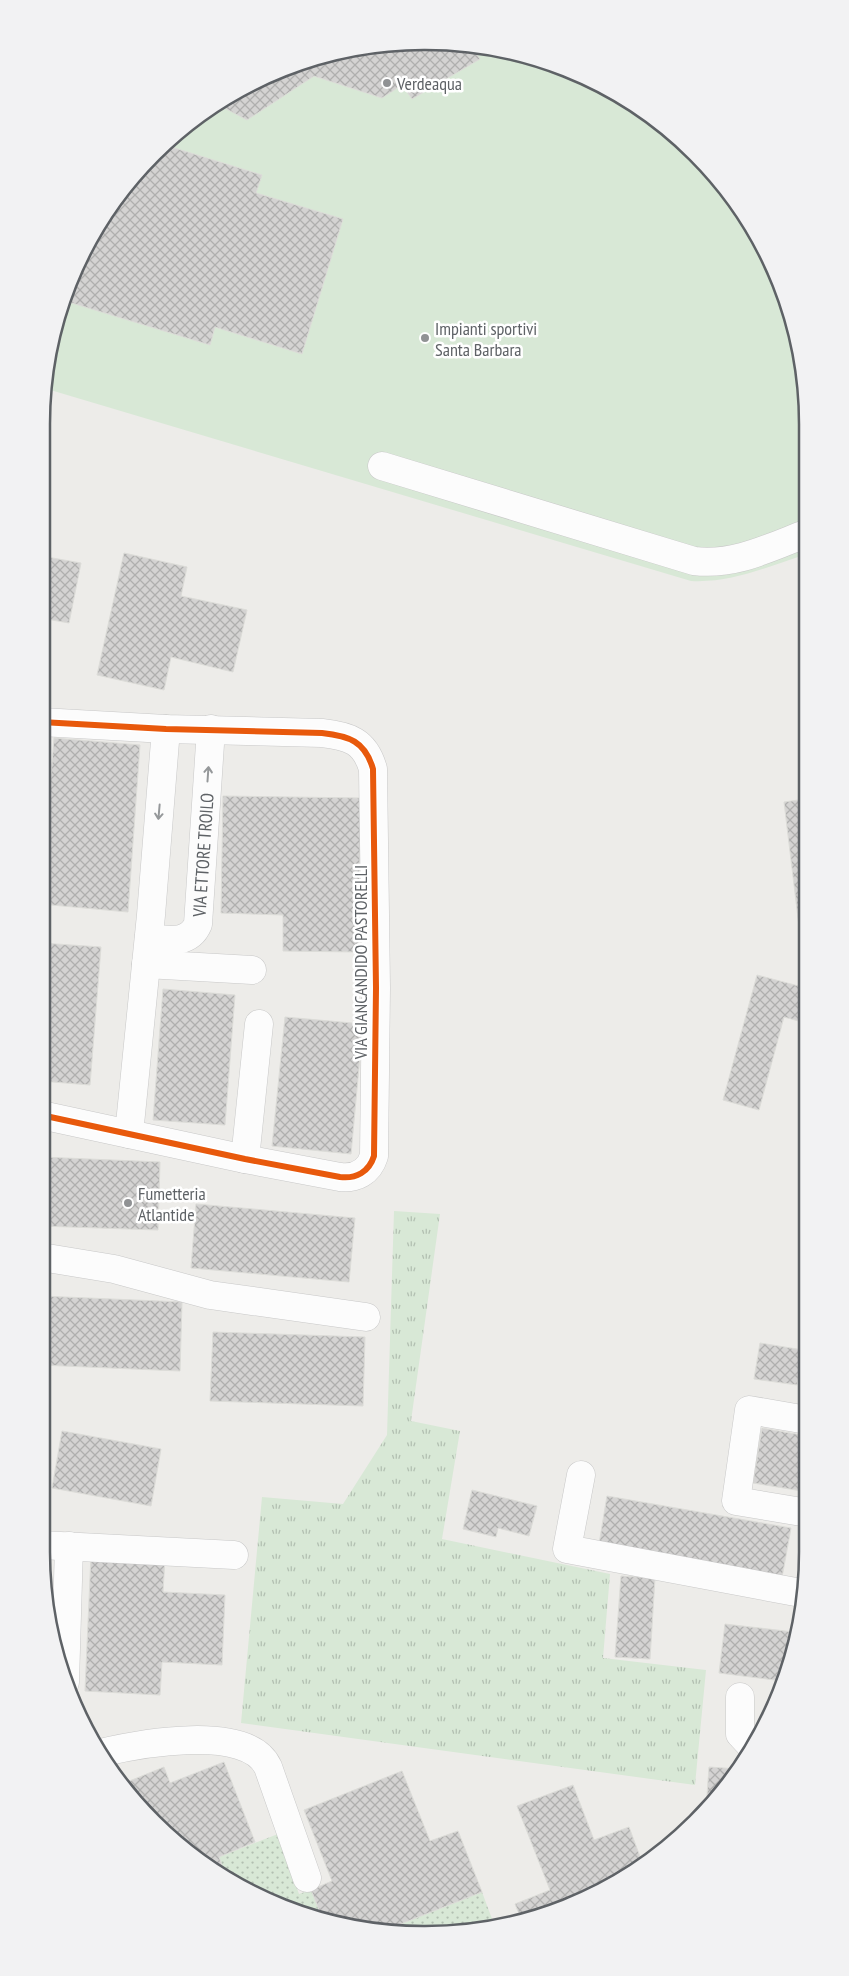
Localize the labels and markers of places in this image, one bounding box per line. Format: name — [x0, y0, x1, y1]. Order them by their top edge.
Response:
place label: Verdeaqua — [396, 72, 462, 95]
marker: Verdeaqua — [381, 77, 393, 89]
place label: Impianti sportivi Santa Barbara — [435, 317, 537, 361]
marker: Impianti sportivi Santa Barbara — [419, 332, 431, 344]
place label: Fumetteria Atlantide — [138, 1182, 206, 1226]
marker: Fumetteria Atlantide — [122, 1197, 134, 1209]

